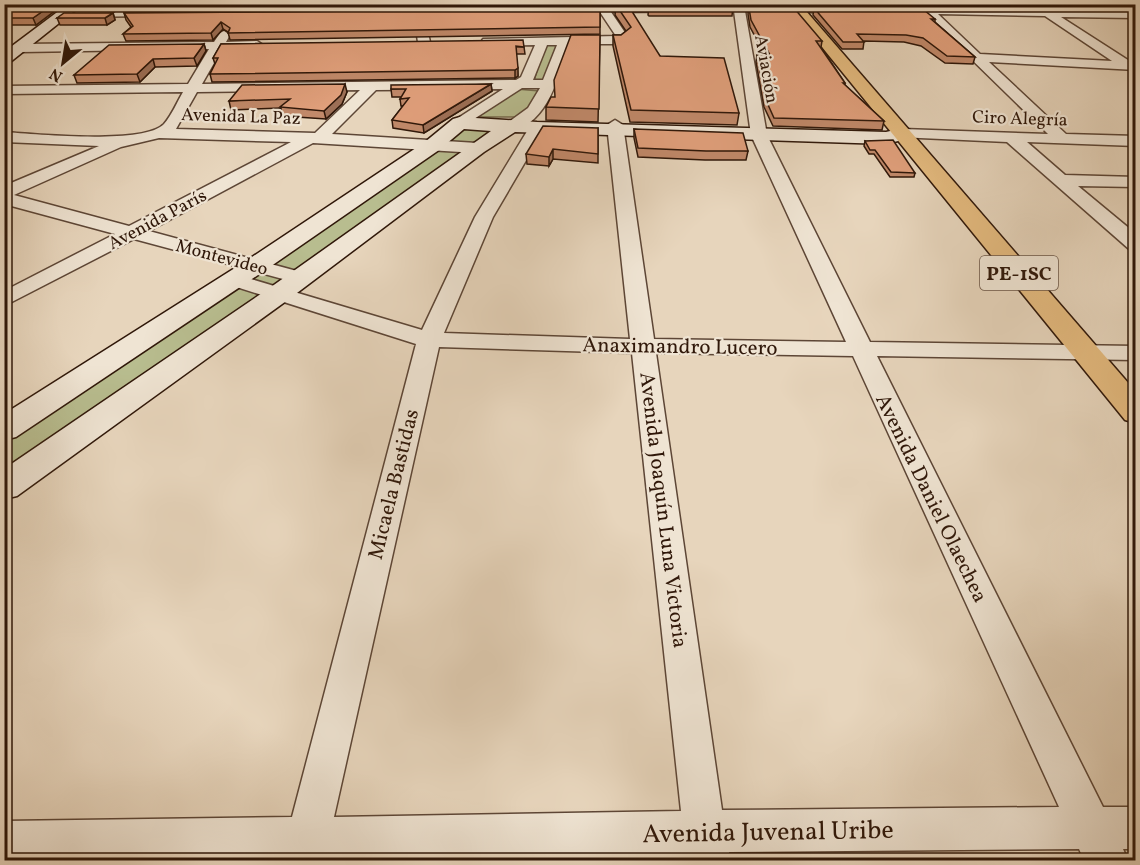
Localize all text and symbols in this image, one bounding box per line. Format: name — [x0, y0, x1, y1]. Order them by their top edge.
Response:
north arrow — [33, 33, 93, 93]
street label: Aviación — [747, 33, 784, 106]
text: N — [46, 62, 67, 87]
street label: Avenida La Paz — [181, 103, 301, 132]
street label: Ciro Alegría — [972, 105, 1068, 134]
street label: Avenida París — [104, 184, 211, 257]
street label: Montevideo — [173, 234, 270, 283]
road number: PE-1SC — [980, 256, 1058, 290]
street label: Anaximandro Lucero — [582, 331, 778, 364]
street label: Avenida Joaquín Luna Victoria — [631, 371, 694, 650]
street label: Avenida Daniel Olaechea — [868, 390, 994, 608]
street label: Micaela Bastidas — [362, 406, 427, 563]
street label: Avenida Juvenal Uribe — [642, 813, 894, 853]

